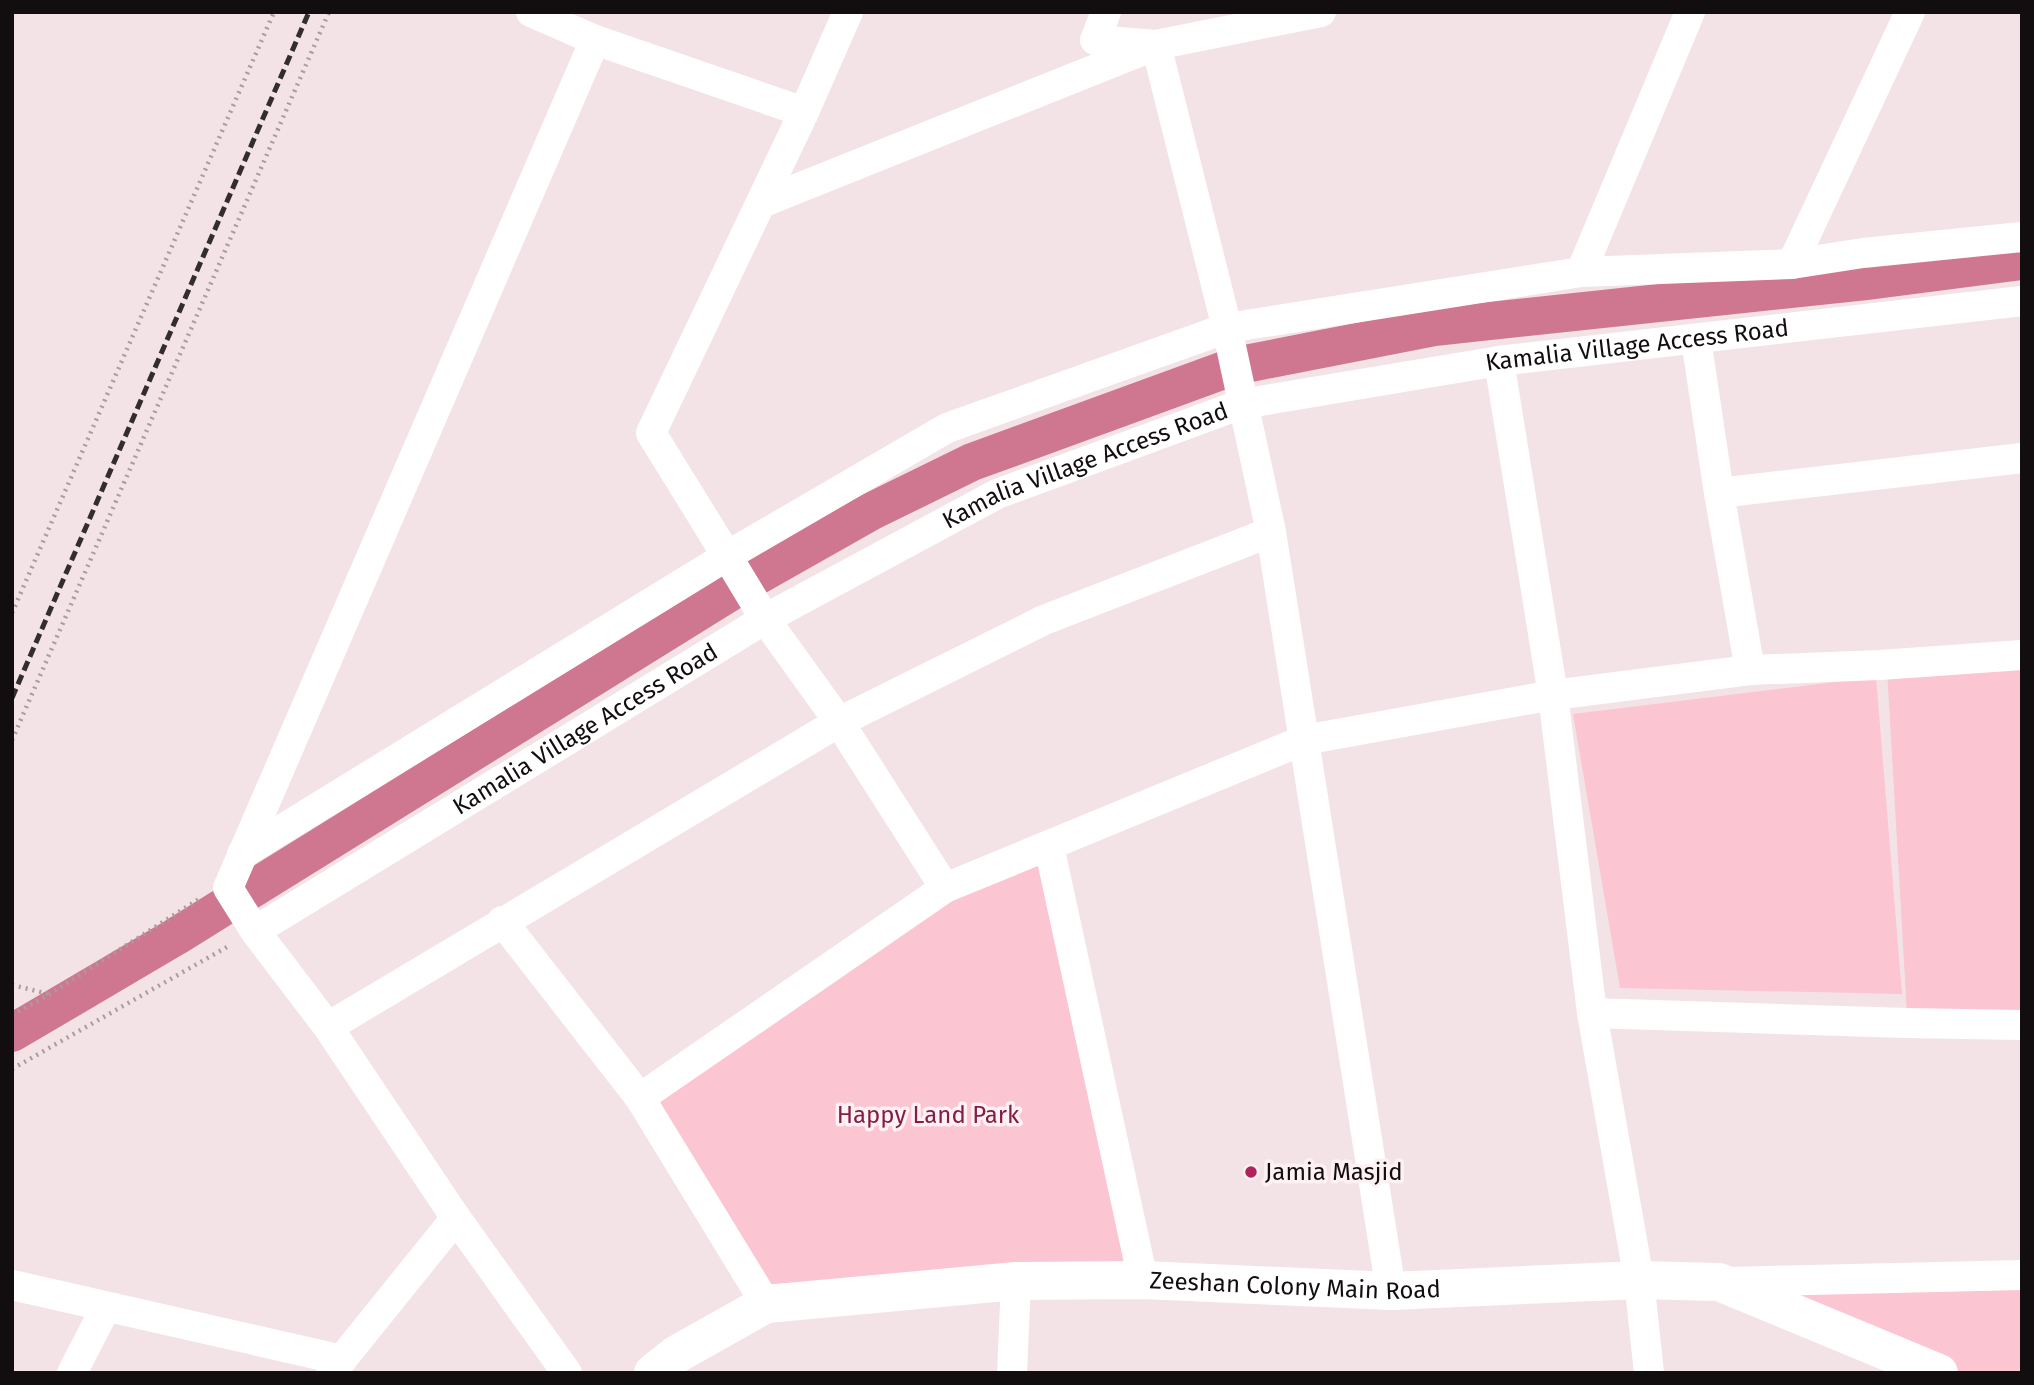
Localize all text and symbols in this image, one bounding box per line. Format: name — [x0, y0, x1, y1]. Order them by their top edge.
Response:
street label: Kamalia Village Access Road — [1483, 314, 1790, 377]
street label: Kamalia Village Access Road — [938, 396, 1232, 535]
street label: Kamalia Village Access Road — [448, 638, 723, 821]
park label: Happy Land Park — [837, 1101, 1020, 1129]
place label: Jamia Masjid — [1265, 1158, 1403, 1186]
marker: Jamia Masjid — [1243, 1164, 1259, 1180]
street label: Zeeshan Colony Main Road — [1149, 1266, 1441, 1305]

